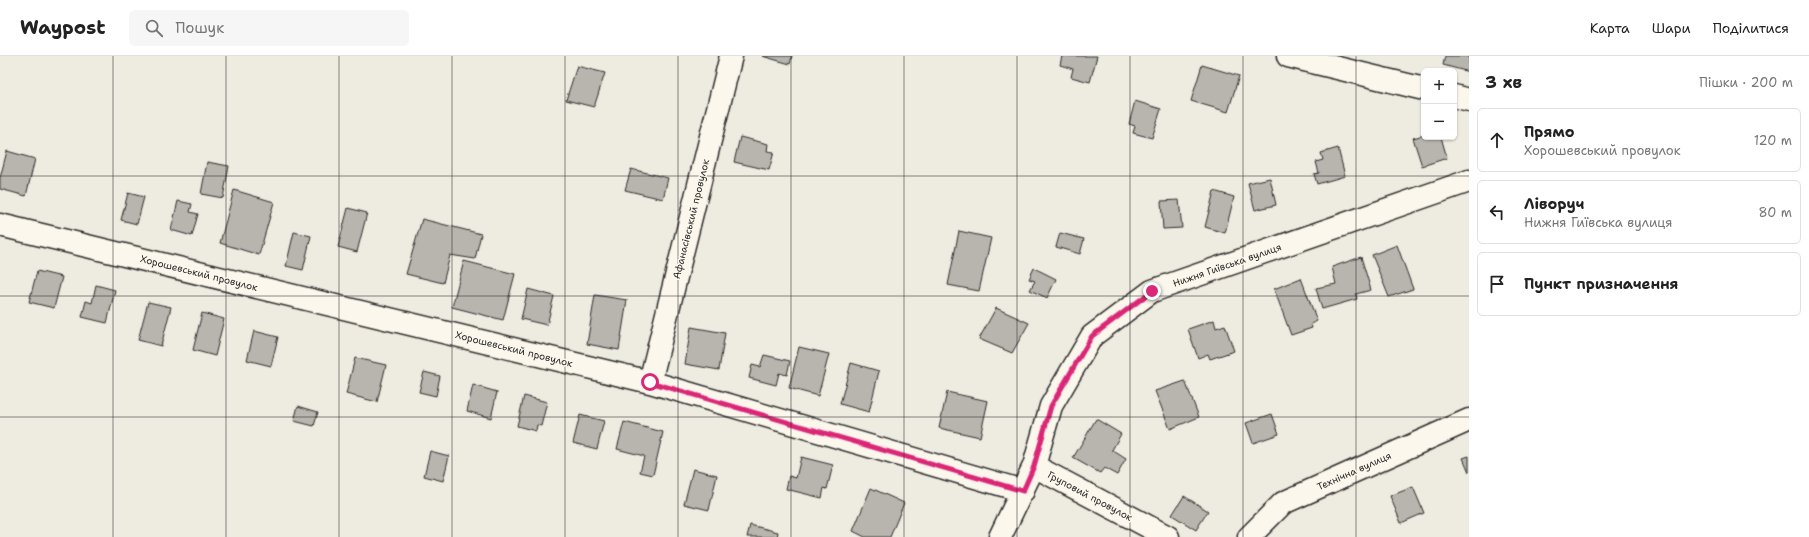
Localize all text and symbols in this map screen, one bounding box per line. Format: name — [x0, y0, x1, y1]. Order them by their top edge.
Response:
search box — [129, 10, 409, 46]
text: Waypost — [20, 15, 105, 40]
icon: search — [143, 17, 165, 39]
text: Пошук — [175, 18, 224, 38]
text: Карта — [1590, 19, 1630, 37]
text: Шари — [1652, 19, 1691, 37]
text: Поділитися — [1713, 19, 1789, 37]
map controls — [1421, 68, 1457, 140]
button: + — [1421, 68, 1457, 104]
text: 3 хв — [1485, 71, 1522, 93]
text: Пішки · 200 m — [1699, 74, 1793, 91]
button: − — [1421, 104, 1457, 140]
text: Прямо — [1524, 122, 1574, 142]
icon: ahead — [1486, 129, 1508, 151]
text: 120 m — [1754, 132, 1792, 149]
text: Хорошевський провулок — [1524, 142, 1681, 159]
street label: Афанасівський провулок — [670, 157, 712, 280]
text: Ліворуч — [1524, 194, 1584, 214]
icon: left — [1486, 201, 1508, 223]
text: 80 m — [1758, 204, 1792, 221]
text: Нижня Гиївська вулиця — [1524, 214, 1673, 231]
street label: Нижня Гиївська вулиця — [1171, 240, 1283, 290]
street label: Хорошевський провулок — [139, 252, 260, 294]
icon: arrive — [1486, 273, 1508, 295]
text: Пункт призначення — [1524, 274, 1679, 294]
route end — [1143, 282, 1161, 300]
street label: Хорошевський провулок — [454, 328, 575, 370]
route start — [641, 373, 659, 391]
street label: Технічна вулиця — [1315, 449, 1393, 493]
street label: Груповий провулок — [1045, 468, 1135, 524]

